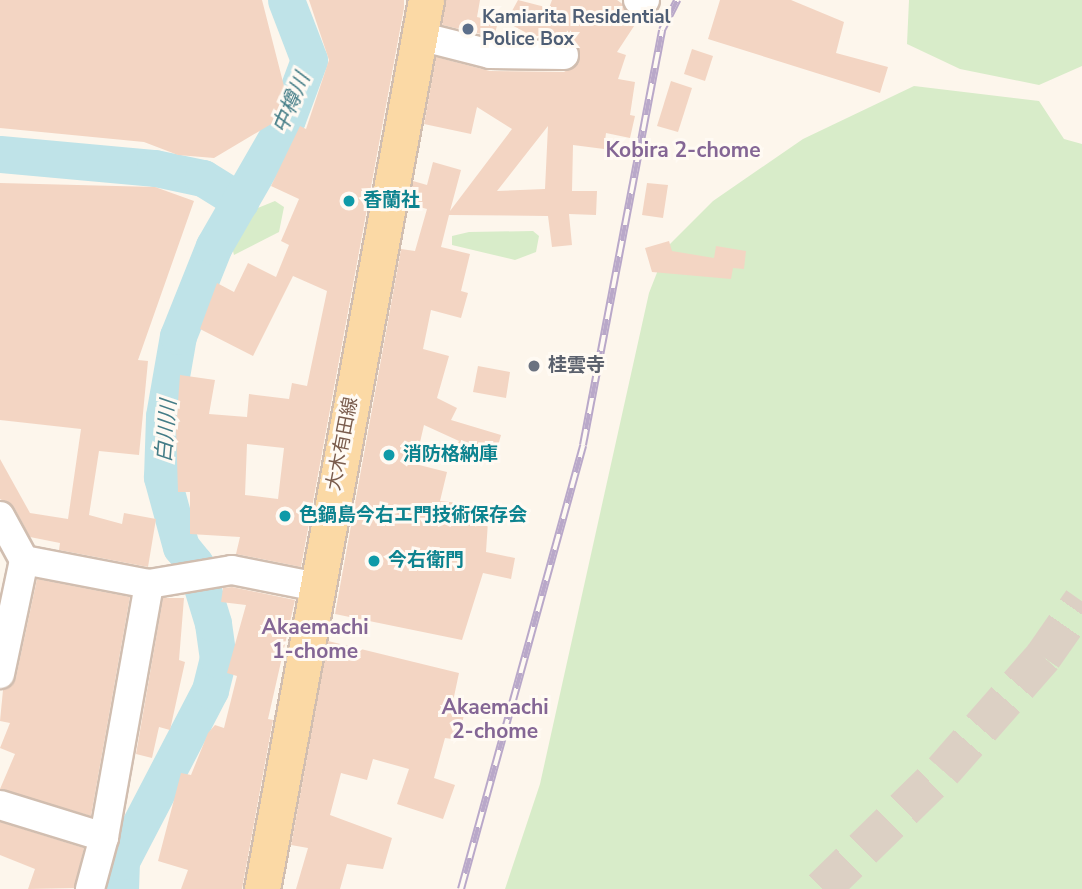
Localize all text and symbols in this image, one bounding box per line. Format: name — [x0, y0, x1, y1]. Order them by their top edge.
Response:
place label: Kamiarita Residential Police Box — [482, 7, 671, 51]
marker: Kamiarita Residential Police Box — [460, 21, 476, 37]
water label: 中樽川 — [267, 69, 315, 137]
district label: Kobira 2-chome — [605, 137, 761, 163]
place label: 香蘭社 — [363, 190, 420, 212]
marker: 香蘭社 — [341, 193, 357, 209]
place label: 桂雲寺 — [548, 355, 605, 377]
marker: 桂雲寺 — [526, 358, 542, 374]
street label: 大木有田線 — [323, 395, 363, 493]
water label: 白川川 — [151, 399, 181, 463]
place label: 消防格納庫 — [403, 444, 498, 466]
marker: 消防格納庫 — [381, 447, 397, 463]
place label: 色鍋島今右エ門技術保存会 — [299, 505, 527, 527]
marker: 色鍋島今右エ門技術保存会 — [277, 508, 293, 524]
place label: 今右衛門 — [388, 550, 464, 572]
marker: 今右衛門 — [366, 553, 382, 569]
district label: Akaemachi 1-chome — [261, 614, 369, 664]
district label: Akaemachi 2-chome — [441, 694, 549, 744]

